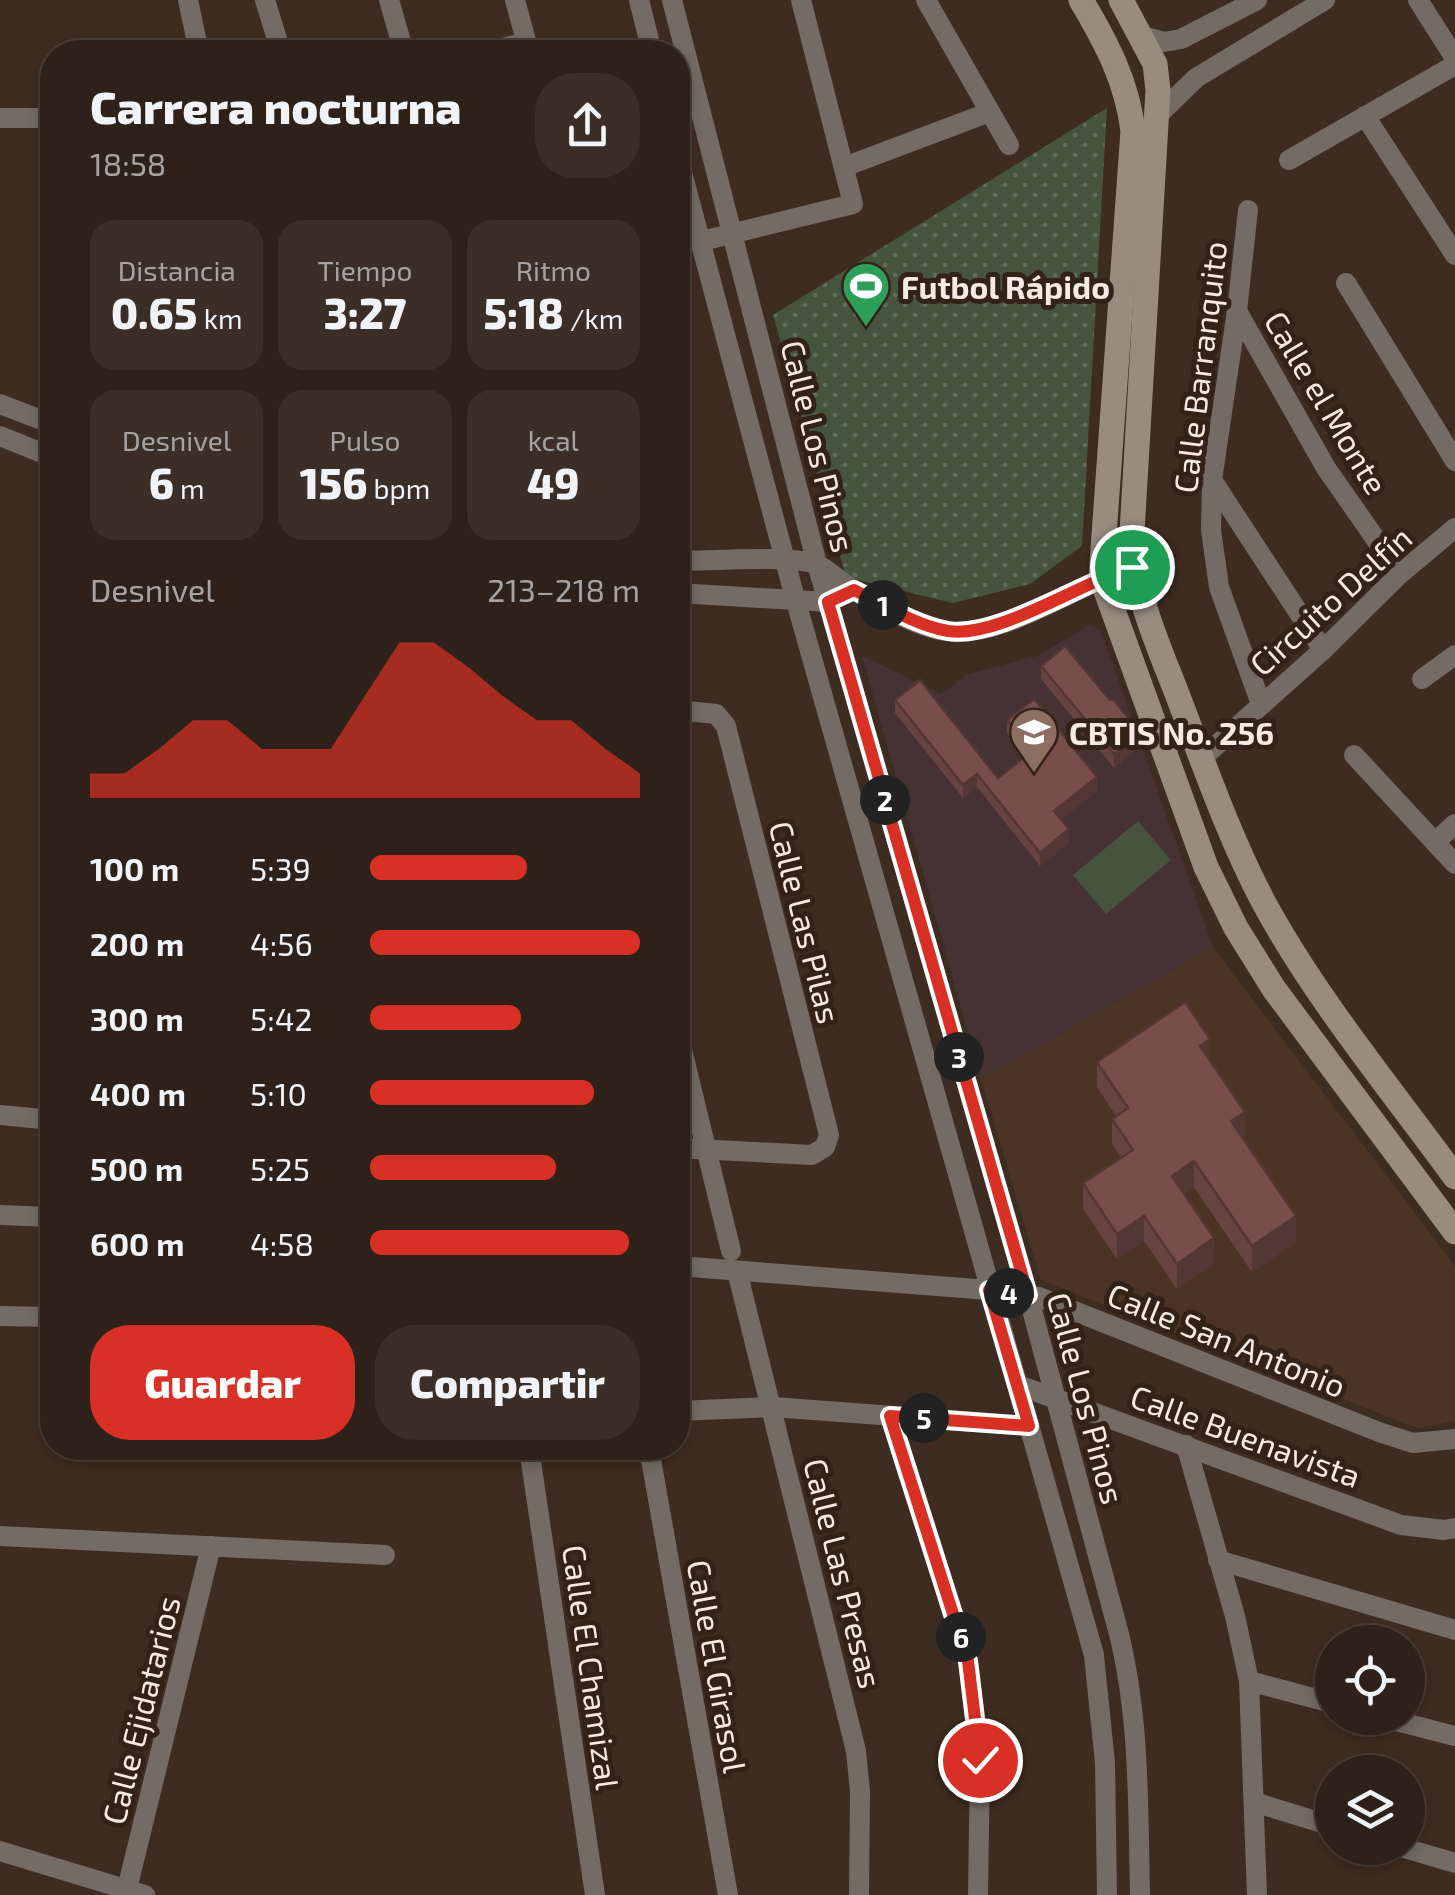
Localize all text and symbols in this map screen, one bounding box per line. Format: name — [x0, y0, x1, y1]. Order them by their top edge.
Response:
button: share — [535, 73, 640, 178]
text: Carrera nocturna — [90, 79, 461, 133]
text: 18:58 — [90, 144, 166, 182]
street label: Calle Barranquito — [1165, 239, 1233, 495]
text: Distancia — [118, 253, 236, 287]
text: Tiempo — [318, 253, 412, 287]
text: Ritmo — [516, 253, 591, 287]
sports icon: Futbol Rápido — [840, 260, 892, 328]
place label: Futbol Rápido — [901, 267, 1110, 305]
text: 0.65 — [111, 287, 197, 337]
text: 3:27 — [324, 287, 406, 337]
text: 5:18 — [483, 287, 564, 337]
text: km — [197, 301, 242, 335]
text: /km — [564, 301, 623, 335]
street label: Calle el Monte — [1258, 304, 1396, 500]
street label: Calle Los Pinos — [774, 336, 864, 556]
text: Desnivel — [122, 423, 231, 457]
text: Pulso — [330, 423, 400, 457]
text: kcal — [528, 423, 579, 457]
text: 6 — [149, 457, 174, 507]
text: 156 — [300, 457, 367, 507]
text: 49 — [527, 457, 580, 507]
text: m — [174, 471, 205, 505]
text: bpm — [367, 471, 430, 505]
street label: Circuito Delfín — [1241, 517, 1419, 683]
pin — [1090, 525, 1175, 610]
icon: arrive — [1105, 540, 1160, 595]
text: Desnivel — [90, 570, 215, 608]
text: 213–218 m — [487, 570, 640, 608]
pin: 1 — [858, 580, 908, 630]
text: 1 — [877, 588, 889, 622]
school or university icon: CBTIS No. 256 — [1008, 706, 1060, 774]
place label: CBTIS No. 256 — [1069, 713, 1274, 751]
pin: 2 — [860, 775, 910, 825]
text: 2 — [877, 783, 893, 817]
street label: Calle Las Pilas — [763, 817, 849, 1027]
text: 100 m — [90, 849, 179, 887]
text: 5:39 — [250, 849, 311, 887]
text: 200 m — [90, 924, 184, 962]
text: 4:56 — [250, 924, 313, 962]
text: 300 m — [90, 999, 184, 1037]
text: 5:42 — [250, 999, 312, 1037]
pin: 3 — [934, 1032, 984, 1082]
text: 3 — [951, 1040, 967, 1074]
text: 400 m — [90, 1074, 186, 1112]
text: 5:10 — [250, 1074, 307, 1112]
text: 500 m — [90, 1149, 183, 1187]
text: 5:25 — [250, 1149, 310, 1187]
text: 600 m — [90, 1224, 184, 1262]
text: 4:58 — [250, 1224, 314, 1262]
pin: 4 — [984, 1268, 1034, 1318]
street label: Calle San Antonio — [1103, 1274, 1351, 1404]
text: 4 — [1000, 1276, 1018, 1310]
street label: Calle Los Pinos — [1041, 1288, 1133, 1508]
button: Guardar — [90, 1325, 355, 1440]
button: Compartir — [375, 1325, 640, 1440]
street label: Calle Buenavista — [1126, 1376, 1366, 1494]
pin: 5 — [899, 1393, 949, 1443]
text: 5 — [916, 1401, 932, 1435]
street label: Calle Las Presas — [797, 1454, 891, 1692]
street label: Calle El Chamizal — [556, 1542, 628, 1792]
street label: Calle El Girasol — [681, 1557, 755, 1776]
street label: Calle Ejidatarios — [93, 1592, 188, 1828]
pin: 6 — [936, 1612, 986, 1662]
text: 6 — [953, 1620, 969, 1654]
map controls — [1315, 1625, 1425, 1865]
button: locate — [1315, 1625, 1425, 1735]
pin — [938, 1718, 1023, 1803]
icon: check — [953, 1733, 1008, 1788]
button: layers — [1315, 1755, 1425, 1865]

